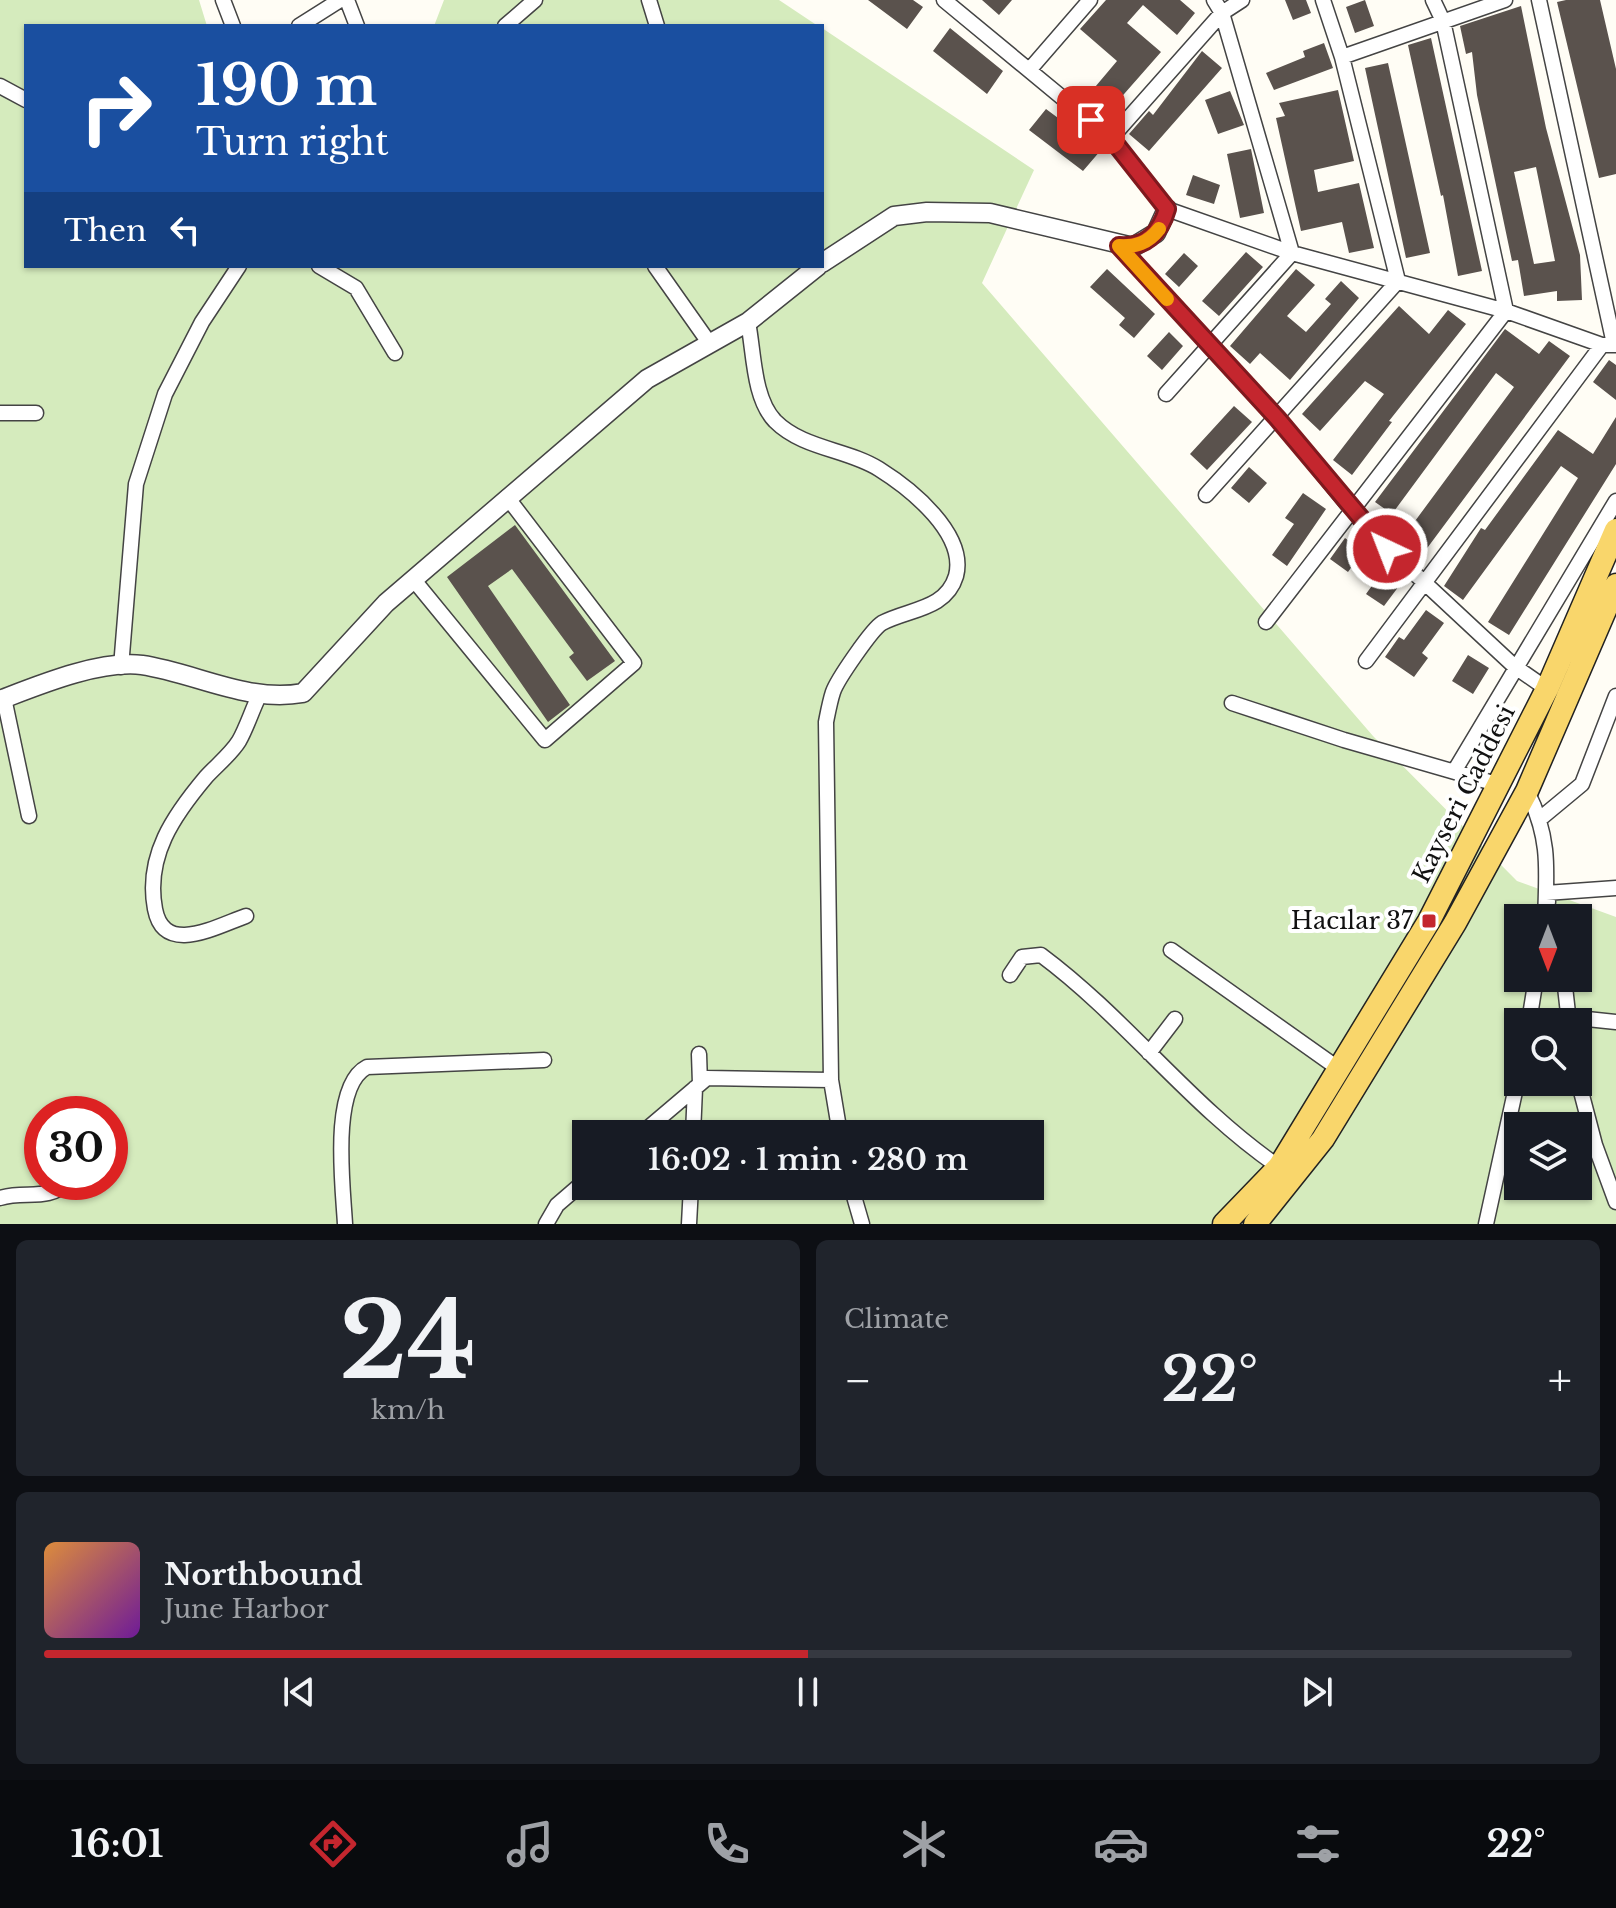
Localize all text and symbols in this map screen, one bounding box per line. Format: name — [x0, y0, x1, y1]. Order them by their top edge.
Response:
text: 190 m — [196, 51, 377, 120]
icon: right — [64, 56, 168, 160]
pin — [1057, 86, 1125, 154]
icon: arrive — [1069, 98, 1113, 142]
text: Turn right — [196, 120, 389, 165]
icon: left — [163, 208, 207, 252]
text: Then — [64, 212, 147, 249]
position arrow — [1345, 507, 1429, 591]
street label: Kayseri Caddesi — [1406, 700, 1521, 887]
north arrow — [1504, 904, 1592, 992]
map controls — [1504, 904, 1592, 1200]
place label: Hacılar 37 — [1291, 906, 1414, 935]
marker: Hacılar 37 — [1420, 912, 1438, 930]
button: search — [1504, 1008, 1592, 1096]
speed limit sign: 30 — [24, 1096, 128, 1200]
button: layers — [1504, 1112, 1592, 1200]
text: 16:02 · 1 min · 280 m — [648, 1141, 968, 1178]
text: 24 — [340, 1277, 476, 1406]
text: Climate — [844, 1303, 949, 1335]
text: 22° — [1161, 1343, 1258, 1417]
text: − — [844, 1353, 872, 1408]
text: + — [1548, 1353, 1572, 1408]
text: km/h — [371, 1394, 445, 1426]
text: Northbound — [164, 1556, 363, 1593]
text: June Harbor — [164, 1593, 329, 1625]
icon: previous — [277, 1670, 321, 1714]
icon: pause — [786, 1670, 830, 1714]
icon: next — [1295, 1670, 1339, 1714]
icon: directions — [305, 1816, 361, 1872]
icon: music — [502, 1816, 558, 1872]
icon: phone — [699, 1816, 755, 1872]
icon: climate — [896, 1816, 952, 1872]
icon: car — [1093, 1816, 1149, 1872]
icon: filters — [1290, 1816, 1346, 1872]
text: 16:01 — [71, 1822, 164, 1867]
text: 22° — [1487, 1822, 1545, 1867]

